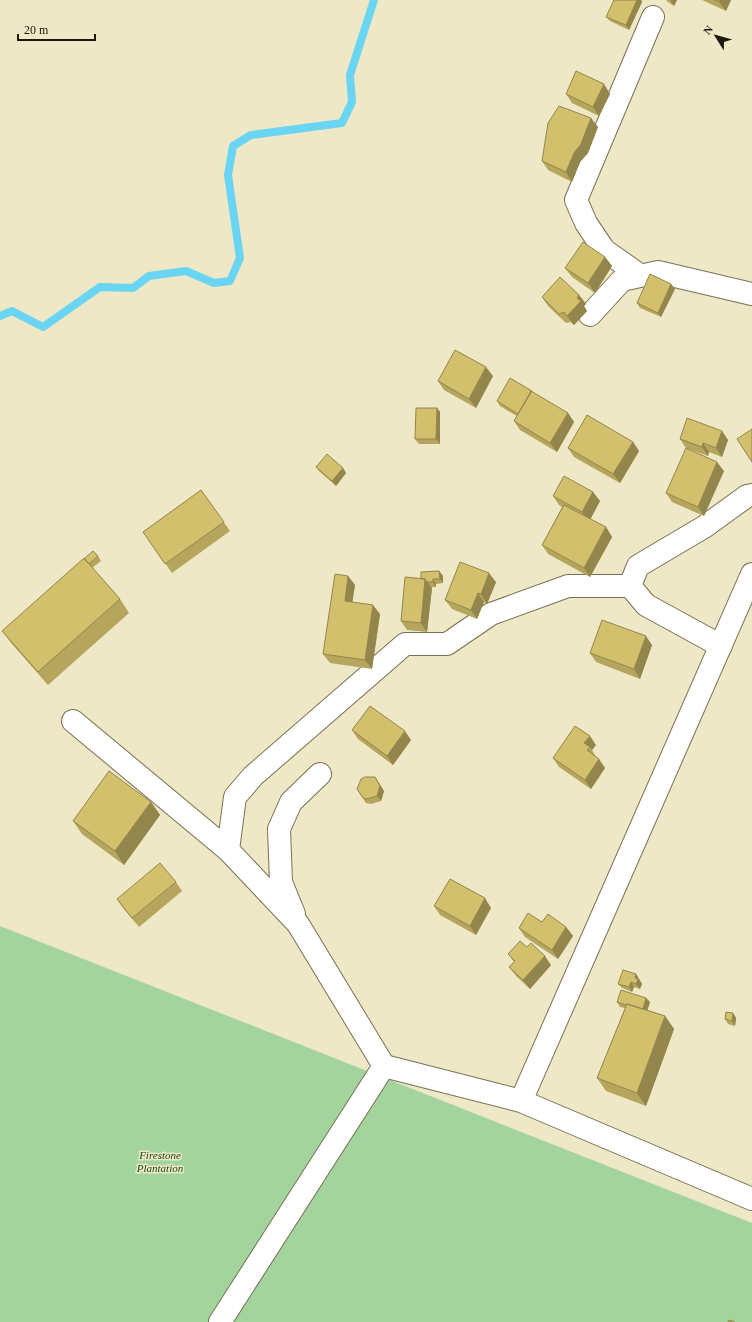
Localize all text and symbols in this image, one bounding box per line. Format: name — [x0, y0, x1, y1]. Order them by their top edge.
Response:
scale bar — [18, 16, 95, 42]
north arrow — [696, 16, 736, 56]
text: 20 m — [24, 23, 49, 37]
text: N — [701, 23, 715, 37]
park label: Firestone Plantation — [136, 1149, 184, 1174]

